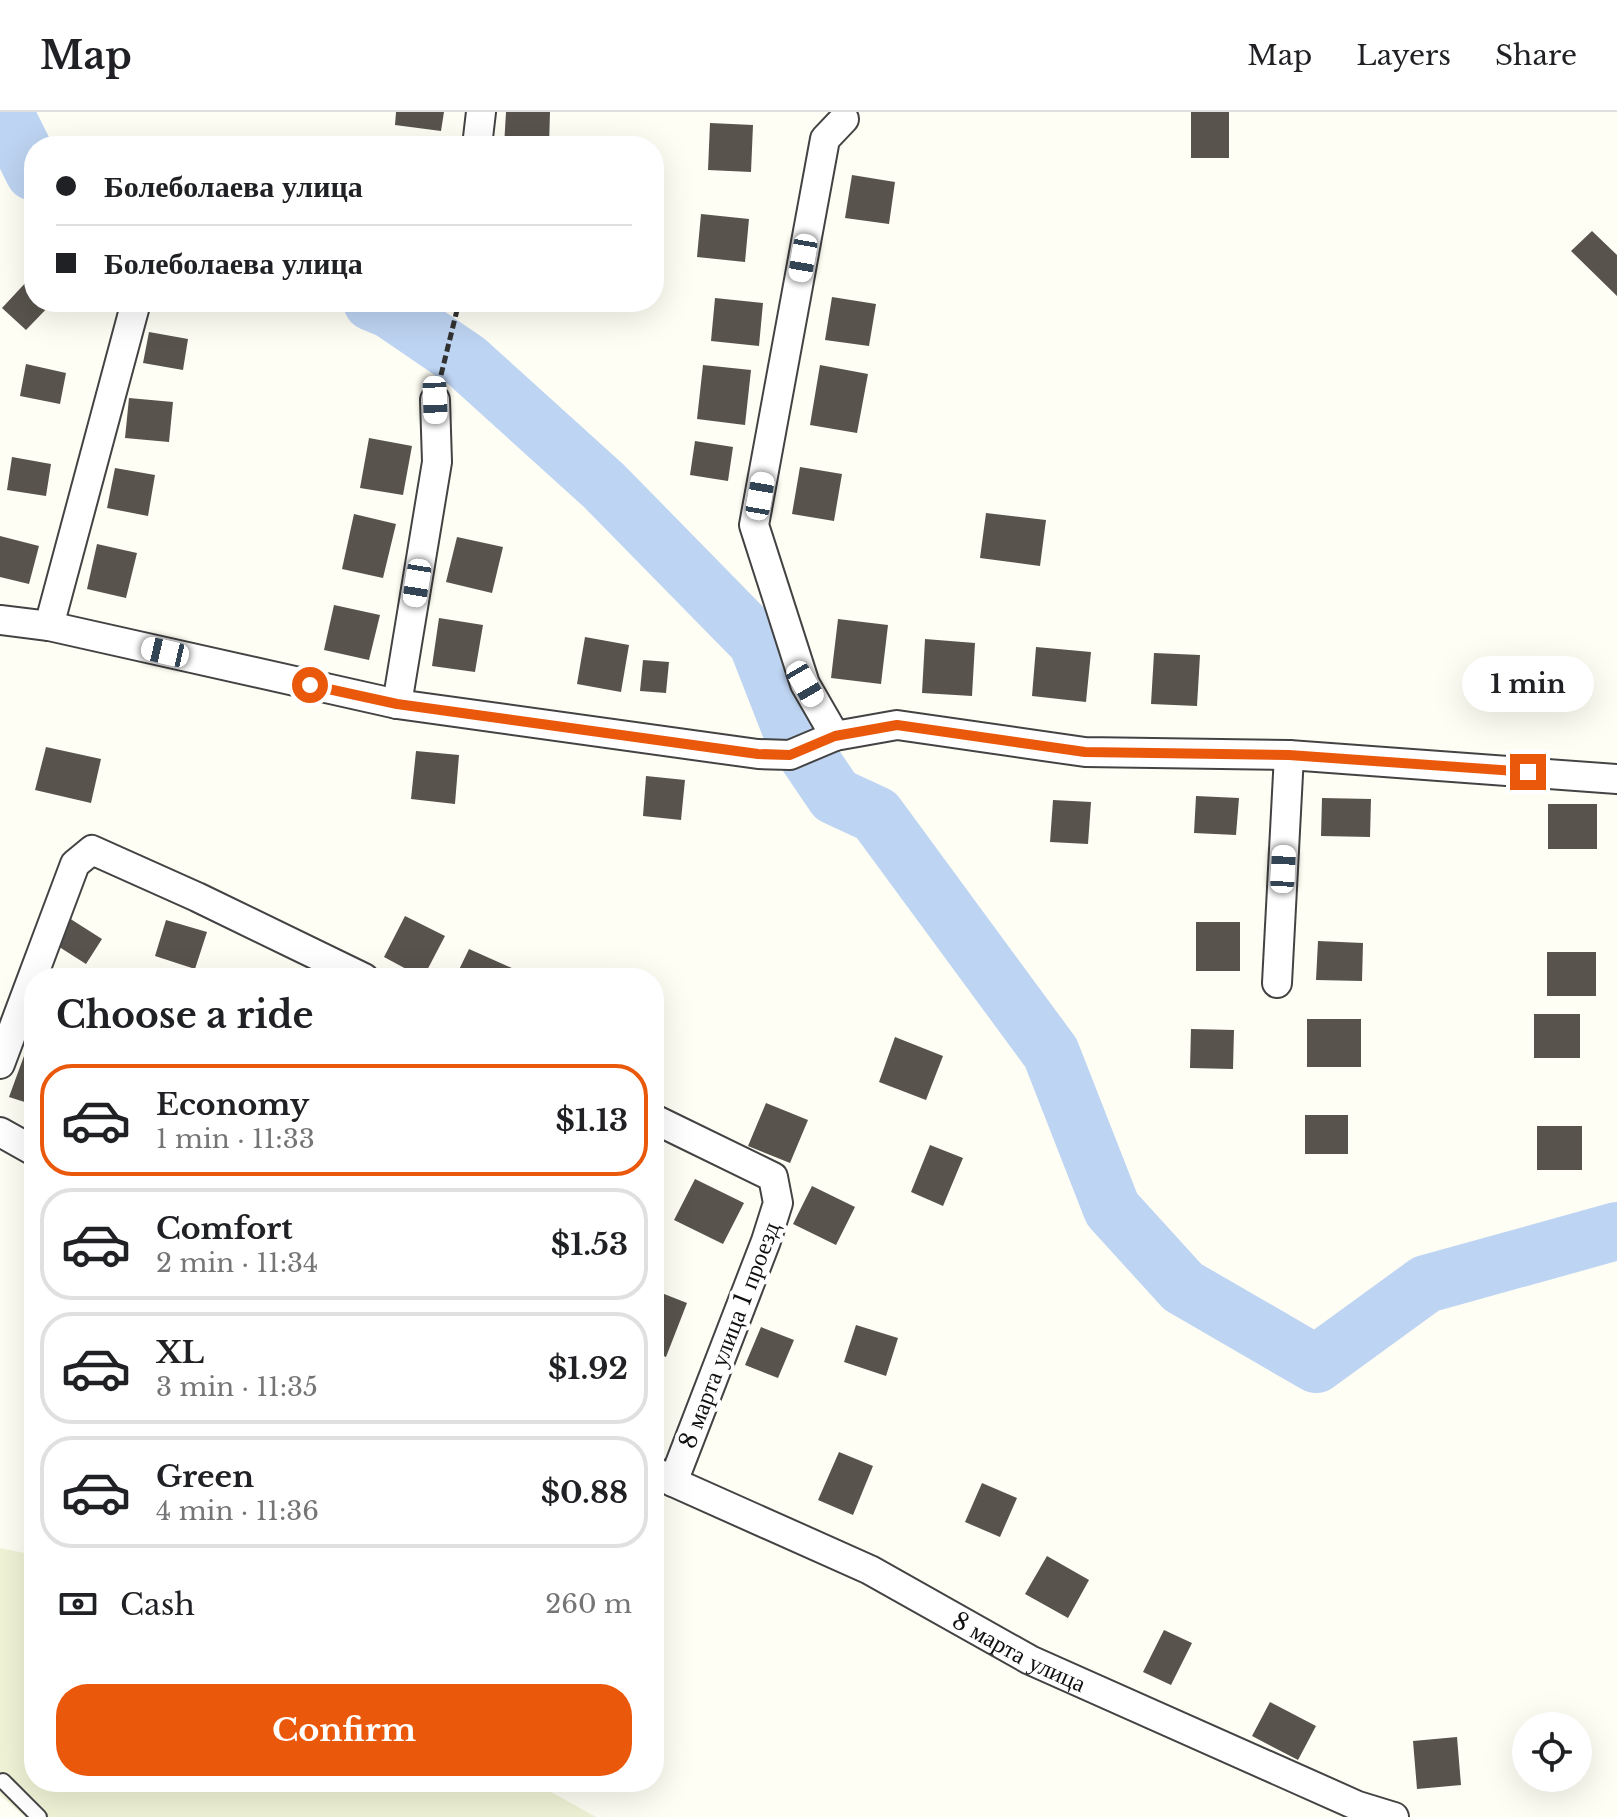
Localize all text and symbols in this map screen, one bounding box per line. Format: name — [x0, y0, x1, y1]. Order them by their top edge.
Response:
text: Map — [40, 32, 132, 79]
text: Map — [1247, 38, 1312, 73]
text: Layers — [1356, 38, 1451, 73]
text: Share — [1495, 38, 1577, 73]
text: Болеболаева улица — [104, 168, 363, 205]
car — [787, 232, 819, 284]
text: Болеболаева улица — [104, 245, 363, 282]
car — [422, 376, 448, 424]
car — [744, 470, 776, 522]
car — [401, 557, 433, 609]
car — [139, 635, 191, 669]
callout: 1 min — [1462, 656, 1594, 712]
car — [783, 657, 827, 711]
route start — [292, 667, 328, 703]
text: 1 min — [1490, 668, 1566, 700]
route end — [1510, 754, 1546, 790]
car — [1270, 844, 1296, 894]
text: Choose a ride — [56, 993, 313, 1038]
icon: car — [60, 1084, 132, 1156]
text: Economy — [156, 1086, 309, 1123]
text: $1.13 — [556, 1102, 628, 1139]
text: 1 min · 11:33 — [156, 1123, 315, 1155]
icon: car — [60, 1208, 132, 1280]
text: Comfort — [156, 1210, 293, 1247]
street label: 8 марта улица 1 проезд — [672, 1218, 786, 1452]
text: $1.53 — [551, 1226, 628, 1263]
text: 2 min · 11:34 — [156, 1247, 318, 1279]
icon: car — [60, 1332, 132, 1404]
text: XL — [156, 1334, 204, 1371]
text: $1.92 — [548, 1350, 628, 1387]
text: 3 min · 11:35 — [156, 1371, 318, 1403]
icon: car — [60, 1456, 132, 1528]
text: Green — [156, 1458, 254, 1495]
text: $0.88 — [541, 1474, 628, 1511]
text: 4 min · 11:36 — [156, 1495, 319, 1527]
icon: cash — [56, 1582, 100, 1626]
text: Cash — [120, 1586, 195, 1623]
text: 260 m — [545, 1588, 632, 1620]
street label: 8 марта улица — [947, 1605, 1091, 1698]
button: Confirm — [56, 1684, 632, 1776]
map controls — [1512, 1712, 1592, 1792]
button: locate — [1512, 1712, 1592, 1792]

